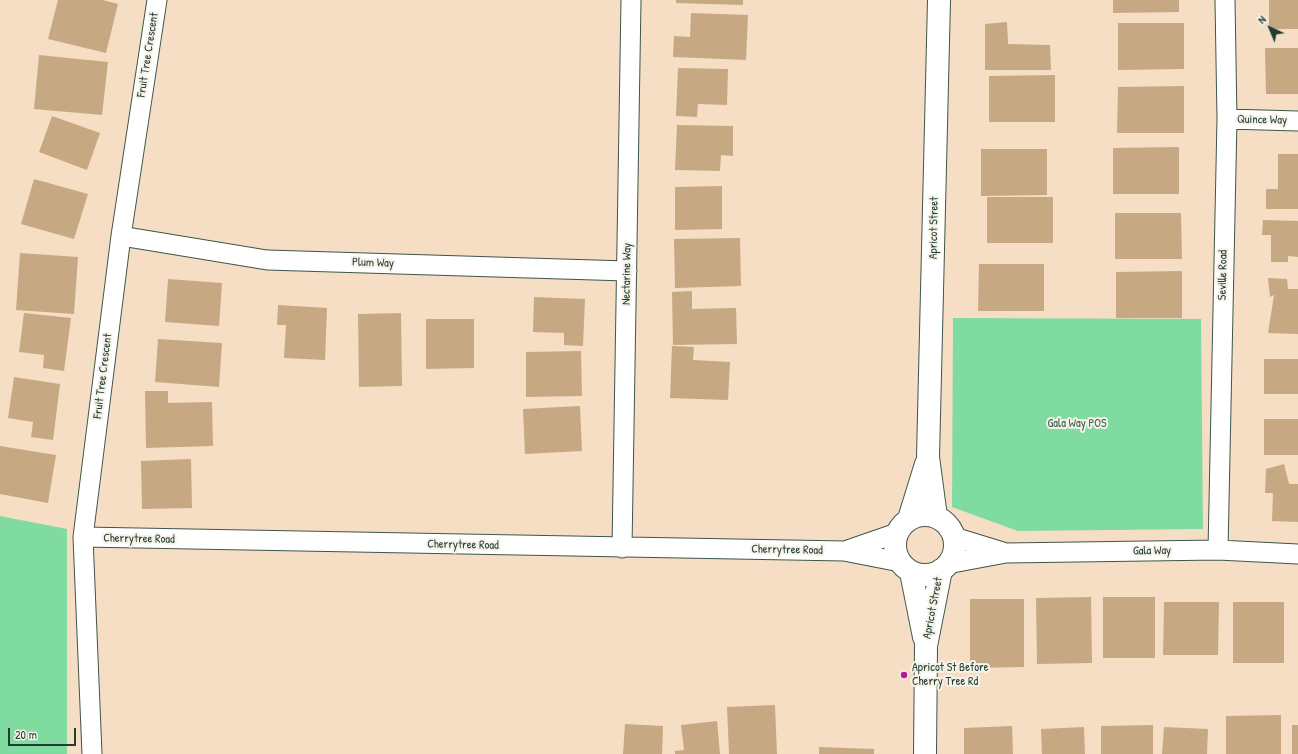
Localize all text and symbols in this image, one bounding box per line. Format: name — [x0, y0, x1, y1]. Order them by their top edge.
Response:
north arrow — [1250, 8, 1290, 48]
street label: Fruit Tree Crescent — [134, 12, 162, 98]
text: N — [1255, 12, 1269, 26]
street label: Quince Way — [1237, 112, 1287, 128]
street label: Apricot Street — [926, 197, 942, 259]
street label: Nectarine Way — [619, 243, 635, 305]
street label: Seville Road — [1215, 250, 1231, 300]
street label: Plum Way — [352, 255, 394, 271]
street label: Fruit Tree Crescent — [91, 333, 115, 419]
park label: Gala Way POS — [1047, 417, 1107, 431]
street label: Cherrytree Road — [103, 531, 175, 547]
street label: Cherrytree Road — [427, 537, 499, 553]
street label: Cherrytree Road — [751, 542, 823, 558]
street label: Gala Way — [1133, 543, 1171, 559]
street label: Apricot Street — [920, 576, 946, 640]
place label: Apricot St Before Cherry Tree Rd — [912, 661, 988, 689]
marker: Apricot St Before Cherry Tree Rd — [899, 670, 909, 680]
scale bar — [10, 720, 78, 746]
text: 20 m — [15, 726, 37, 743]

